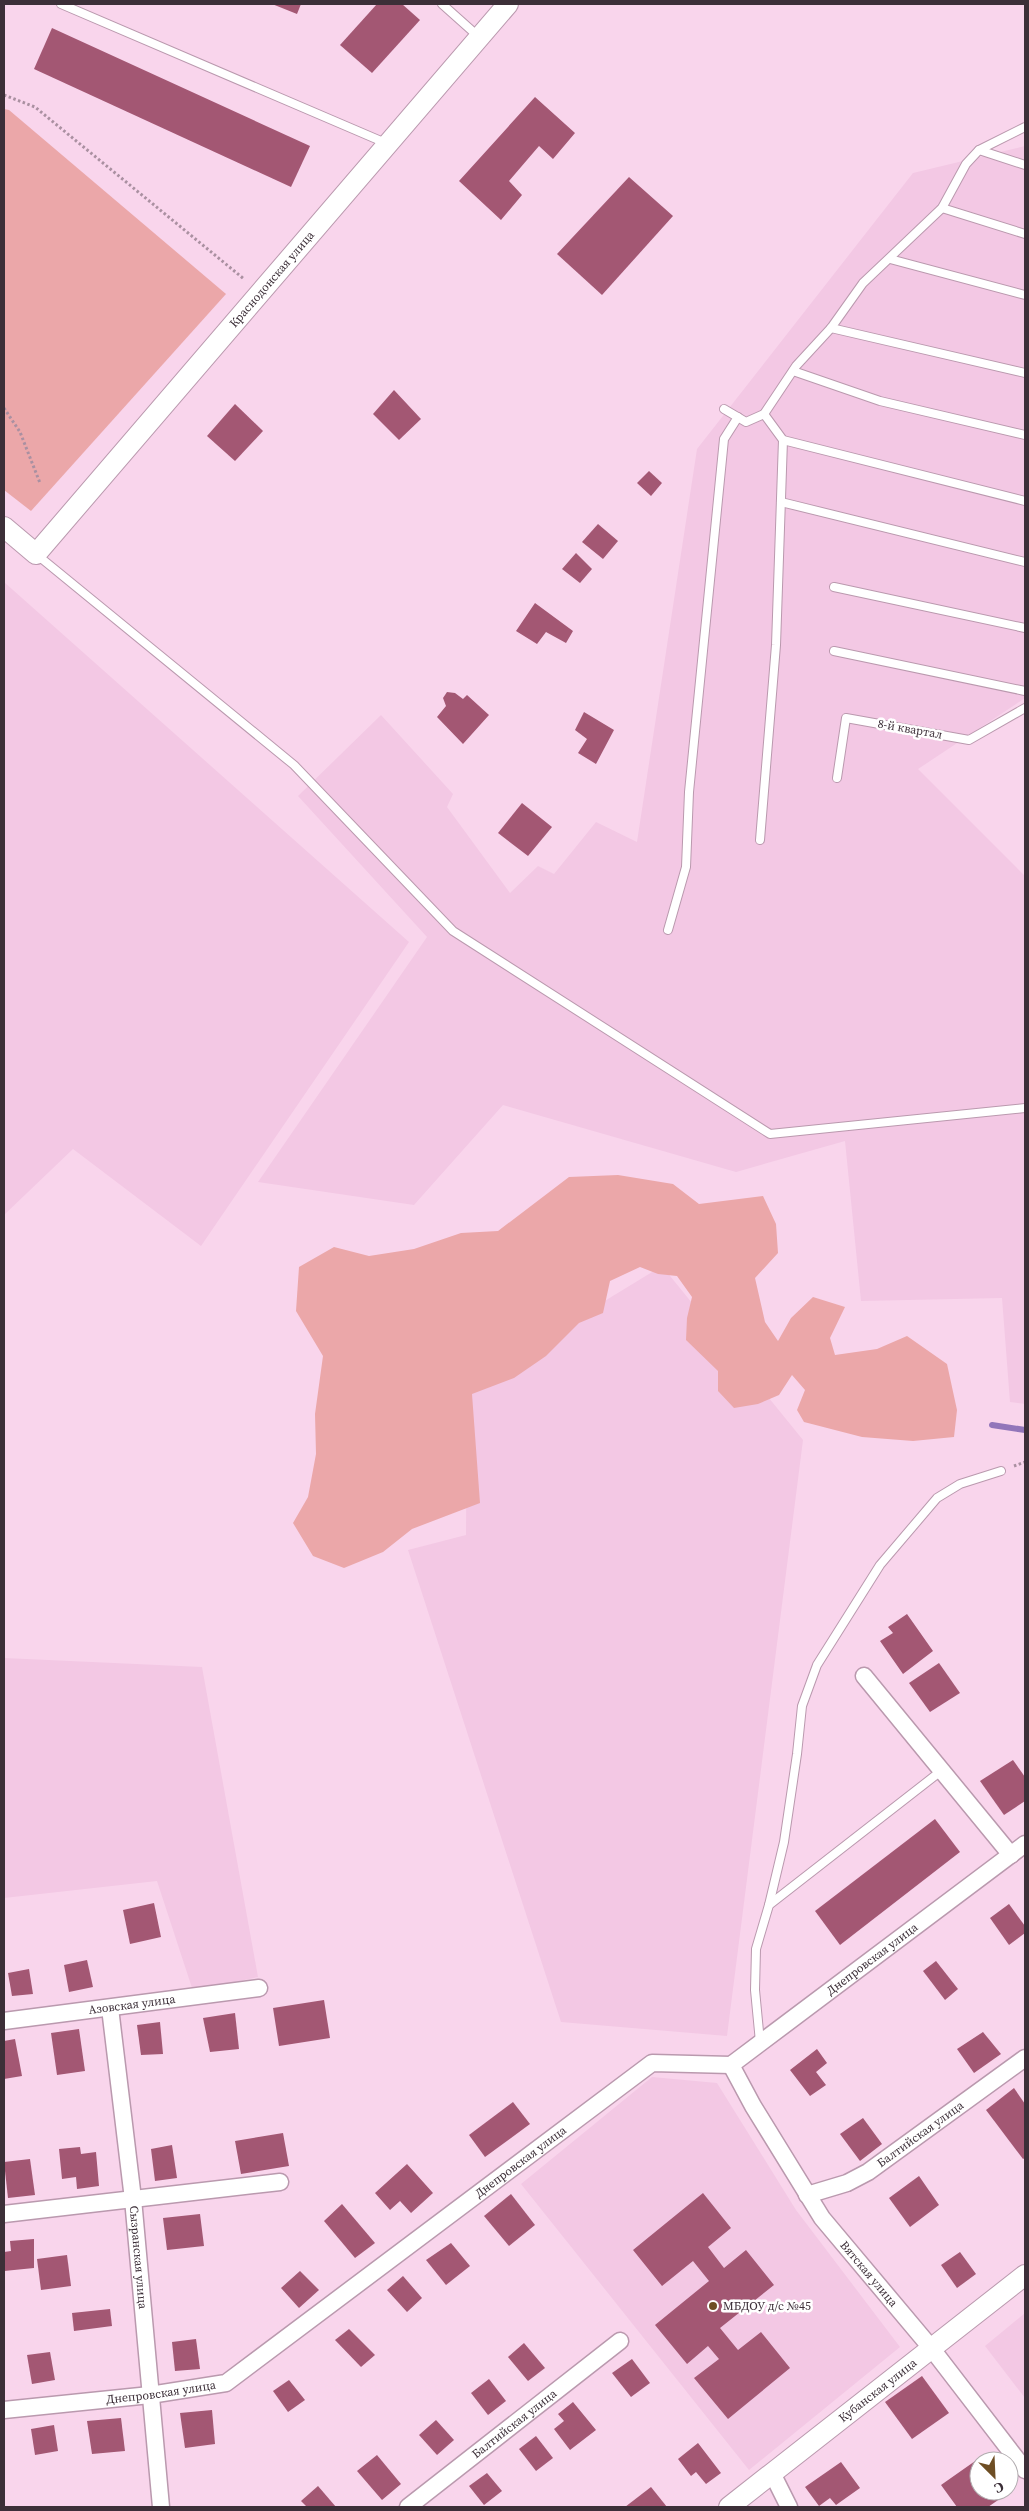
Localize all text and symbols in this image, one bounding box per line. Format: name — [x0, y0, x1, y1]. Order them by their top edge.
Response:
street label: Краснодонская улица — [226, 227, 318, 331]
street label: 8-й квартал — [876, 715, 944, 743]
street label: Днепровская улица — [823, 1919, 922, 1999]
street label: Азовская улица — [88, 1991, 177, 2018]
street label: Балтийская улица — [874, 2097, 968, 2171]
street label: Днепровская улица — [471, 2122, 570, 2201]
street label: Сызранская улица — [126, 2205, 151, 2311]
street label: Вятская улица — [837, 2237, 902, 2311]
place label: МБДОУ д/с №45 — [723, 2298, 811, 2314]
marker: МБДОУ д/с №45 — [707, 2300, 719, 2312]
street label: Кубанская улица — [835, 2354, 921, 2426]
street label: Днепровская улица — [105, 2377, 218, 2407]
street label: Балтийская улица — [469, 2385, 561, 2462]
north arrow — [969, 2451, 1019, 2501]
text: С — [991, 2477, 1007, 2499]

